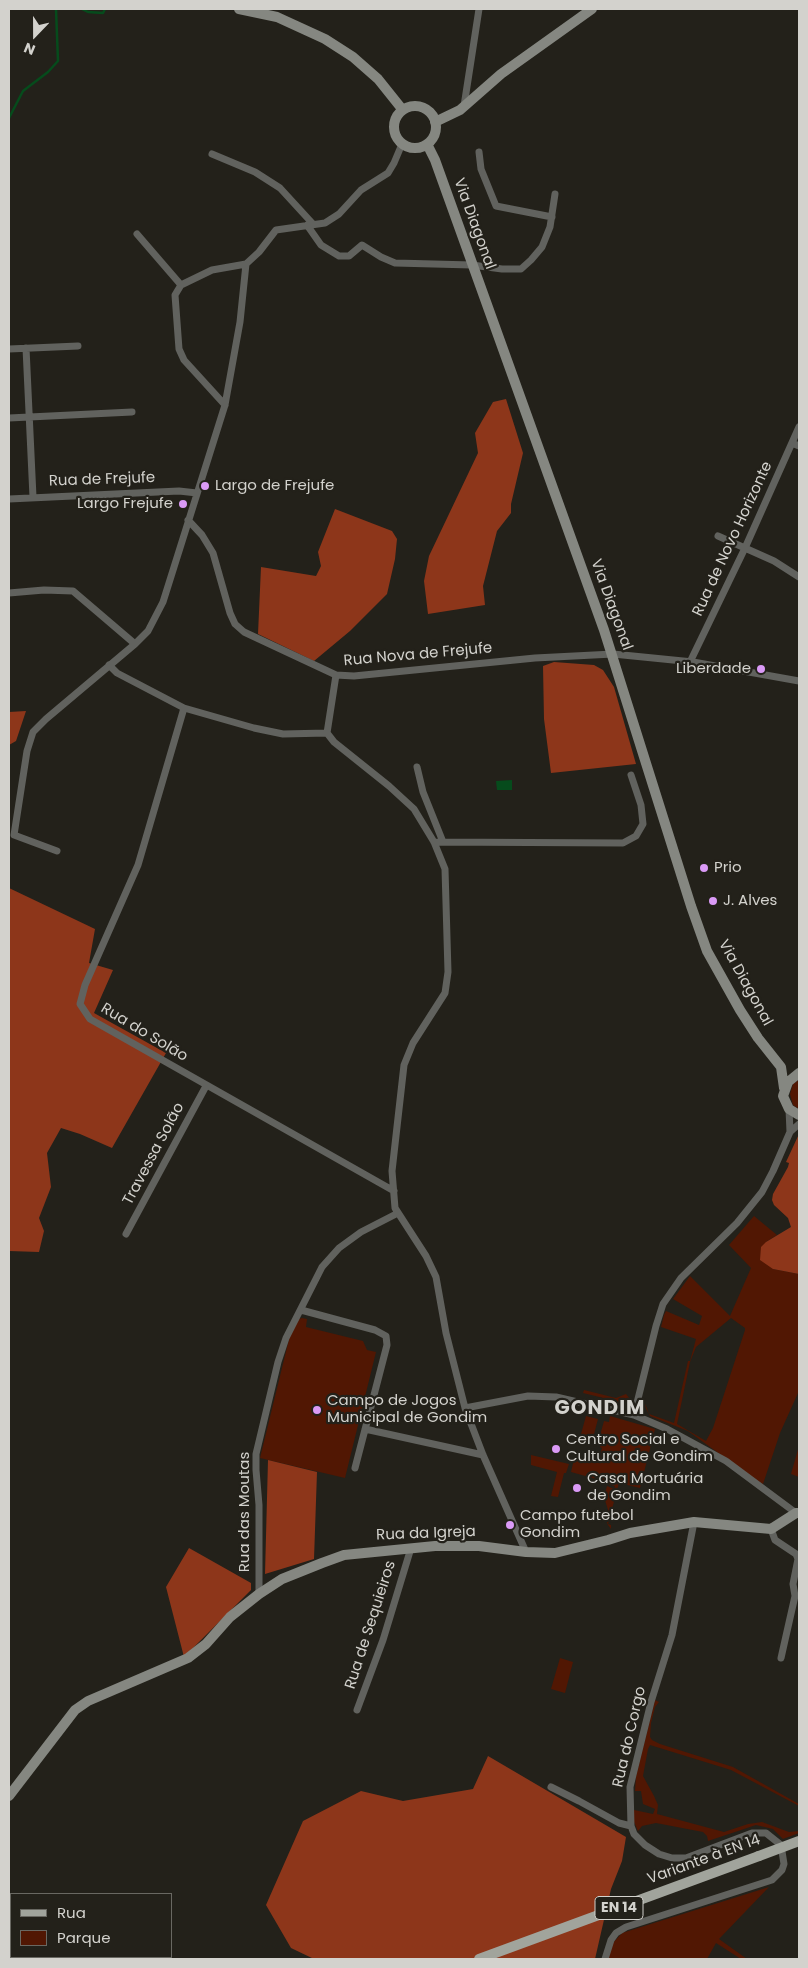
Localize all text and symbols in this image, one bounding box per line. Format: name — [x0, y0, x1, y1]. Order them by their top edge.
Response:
north arrow — [10, 10, 60, 60]
text: N — [21, 38, 38, 60]
street label: Via Diagonal — [449, 176, 499, 272]
street label: Rua de Novo Horizonte — [689, 459, 777, 619]
street label: Rua de Frejufe — [49, 469, 155, 491]
place label: Largo de Frejufe — [215, 477, 334, 495]
marker: Largo de Frejufe — [199, 480, 211, 492]
place label: Largo Frejufe — [77, 495, 173, 513]
marker: Largo Frejufe — [177, 498, 189, 510]
street label: Via Diagonal — [586, 557, 636, 653]
street label: Rua Nova de Frejufe — [343, 640, 493, 670]
place label: Liberdade — [676, 660, 751, 678]
marker: Liberdade — [755, 663, 767, 675]
place label: Prio — [714, 859, 742, 877]
marker: Prio — [698, 862, 710, 874]
place label: J. Alves — [723, 892, 777, 910]
marker: J. Alves — [707, 895, 719, 907]
street label: Via Diagonal — [714, 937, 776, 1029]
street label: Rua do Solão — [97, 1000, 191, 1066]
street label: Travessa Solão — [119, 1100, 189, 1208]
place label: Campo de Jogos Municipal de Gondim — [327, 1392, 487, 1427]
district label: GONDIM — [554, 1397, 646, 1421]
marker: Campo de Jogos Municipal de Gondim — [311, 1404, 323, 1416]
place label: Centro Social e Cultural de Gondim — [566, 1431, 713, 1466]
marker: Centro Social e Cultural de Gondim — [550, 1443, 562, 1455]
street label: Rua das Moutas — [236, 1452, 254, 1572]
place label: Casa Mortuária de Gondim — [587, 1470, 703, 1505]
marker: Casa Mortuária de Gondim — [571, 1482, 583, 1494]
place label: Campo futebol Gondim — [520, 1507, 634, 1542]
marker: Campo futebol Gondim — [504, 1519, 516, 1531]
street label: Rua da Igreja — [376, 1523, 476, 1545]
street label: Rua de Sequieiros — [342, 1559, 400, 1691]
street label: Rua do Corgo — [610, 1685, 650, 1789]
street label: Variante à EN 14 — [645, 1831, 763, 1889]
legend — [10, 1893, 172, 1958]
road number: EN 14 — [595, 1896, 643, 1920]
text: Rua — [57, 1902, 86, 1923]
text: Parque — [57, 1927, 110, 1948]

